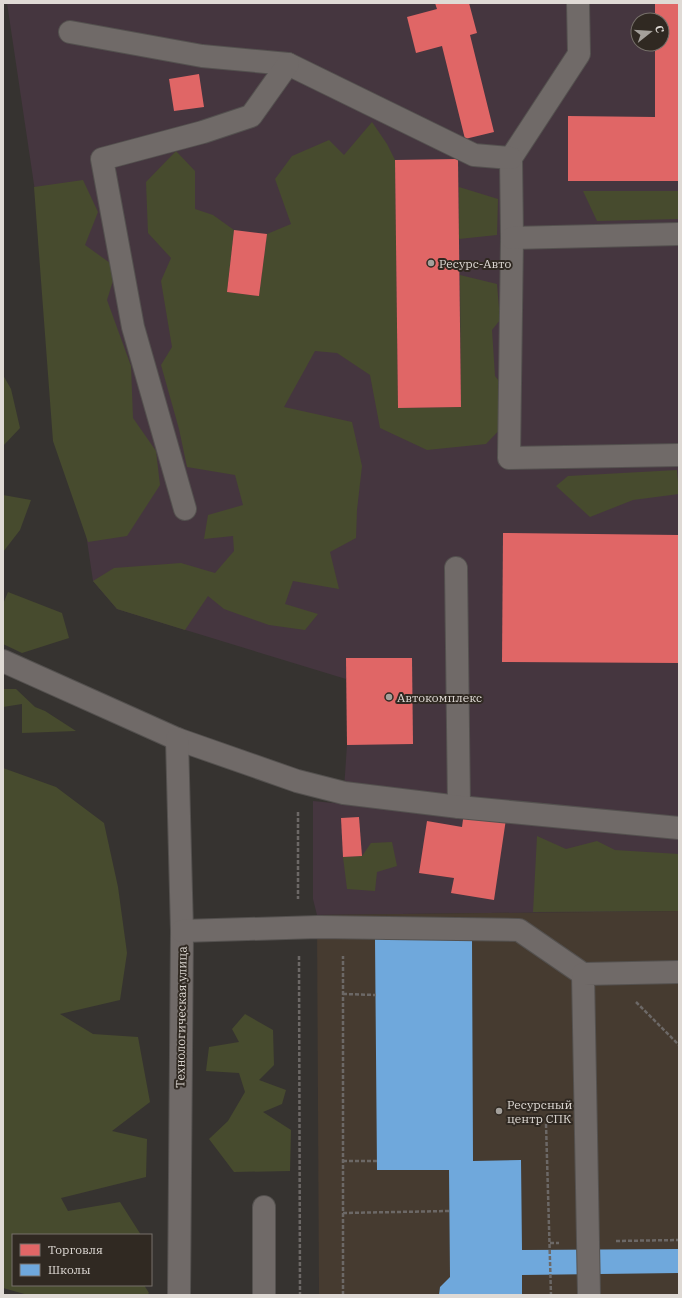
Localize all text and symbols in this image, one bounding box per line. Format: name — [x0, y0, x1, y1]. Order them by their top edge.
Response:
north arrow — [630, 12, 670, 52]
text: С — [652, 24, 667, 35]
place label: Ресурс-Авто — [439, 256, 511, 271]
marker: Ресурс-Авто — [426, 258, 436, 268]
place label: Автокомплекс — [397, 690, 482, 705]
marker: Автокомплекс — [384, 692, 394, 702]
street label: Технологическая улица — [172, 946, 190, 1088]
place label: Ресурсный центр СПК — [507, 1097, 573, 1126]
marker: Ресурсный центр СПК — [494, 1106, 504, 1116]
legend — [12, 1234, 152, 1286]
text: Торговля — [48, 1242, 103, 1257]
text: Школы — [48, 1262, 91, 1277]

